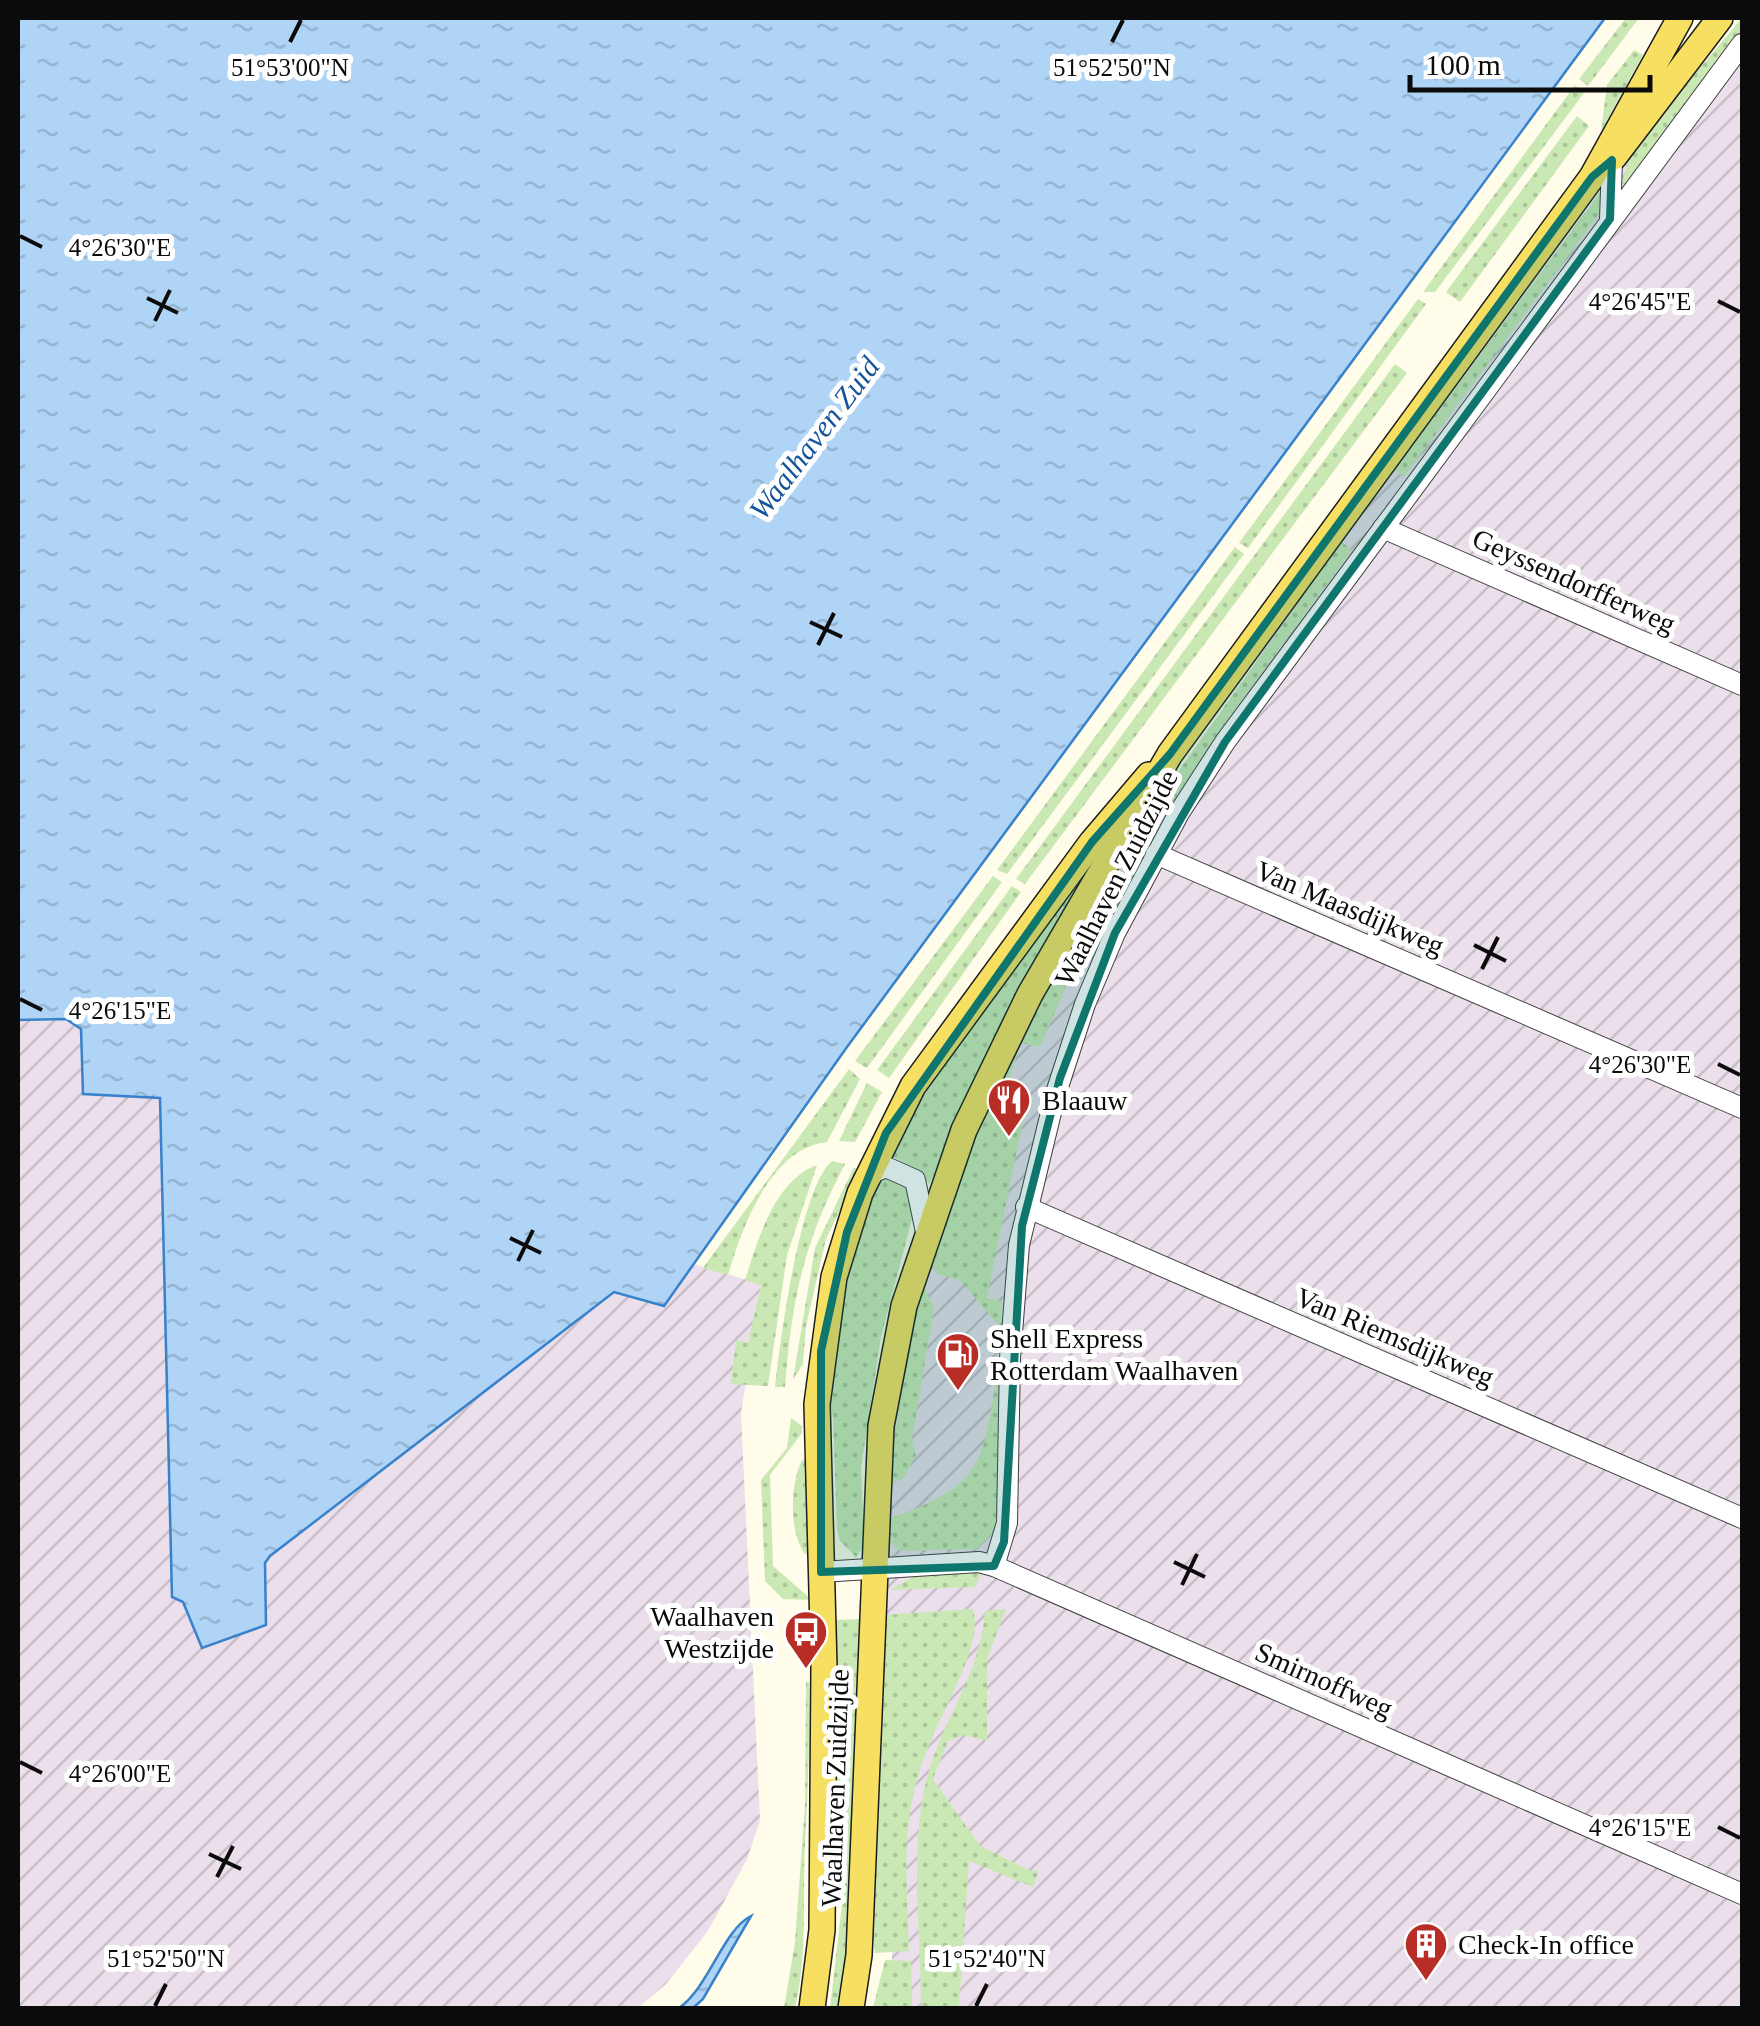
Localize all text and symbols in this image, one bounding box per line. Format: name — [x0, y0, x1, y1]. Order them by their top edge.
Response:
scale bar — [1410, 30, 1650, 92]
text: 100 m — [1425, 48, 1501, 81]
text: 51°53'00"N — [231, 54, 349, 81]
text: 51°52'50"N — [1053, 54, 1171, 81]
text: 4°26'30"E — [69, 234, 171, 261]
text: 4°26'45"E — [1589, 288, 1691, 315]
water label: Waalhaven Zuid — [742, 350, 886, 526]
street label: Geyssendorfferweg — [1468, 522, 1680, 640]
street label: Waalhaven Zuidzijde — [1048, 765, 1184, 991]
street label: Van Maasdijkweg — [1251, 854, 1449, 962]
text: 4°26'15"E — [69, 997, 171, 1024]
text: 4°26'30"E — [1589, 1051, 1691, 1078]
restaurant icon: Blaauw — [986, 1077, 1032, 1138]
place label: Blaauw — [1042, 1085, 1128, 1116]
street label: Van Riemsdijkweg — [1291, 1281, 1499, 1393]
place label: Shell Express Rotterdam Waalhaven — [990, 1323, 1238, 1386]
fuel station icon: Shell Express Rotterdam Waalhaven — [935, 1331, 981, 1392]
place label: Waalhaven Westzijde — [650, 1601, 774, 1664]
bus stop icon: Waalhaven Westzijde — [783, 1609, 829, 1670]
street label: Smirnoffweg — [1250, 1636, 1398, 1724]
street label: Waalhaven Zuidzijde — [815, 1669, 855, 1907]
text: 4°26'00"E — [69, 1760, 171, 1787]
text: 4°26'15"E — [1589, 1814, 1691, 1841]
building icon: Check-In office — [1403, 1921, 1449, 1982]
place label: Check-In office — [1458, 1929, 1634, 1960]
text: 51°52'50"N — [107, 1945, 225, 1972]
text: 51°52'40"N — [928, 1945, 1046, 1972]

